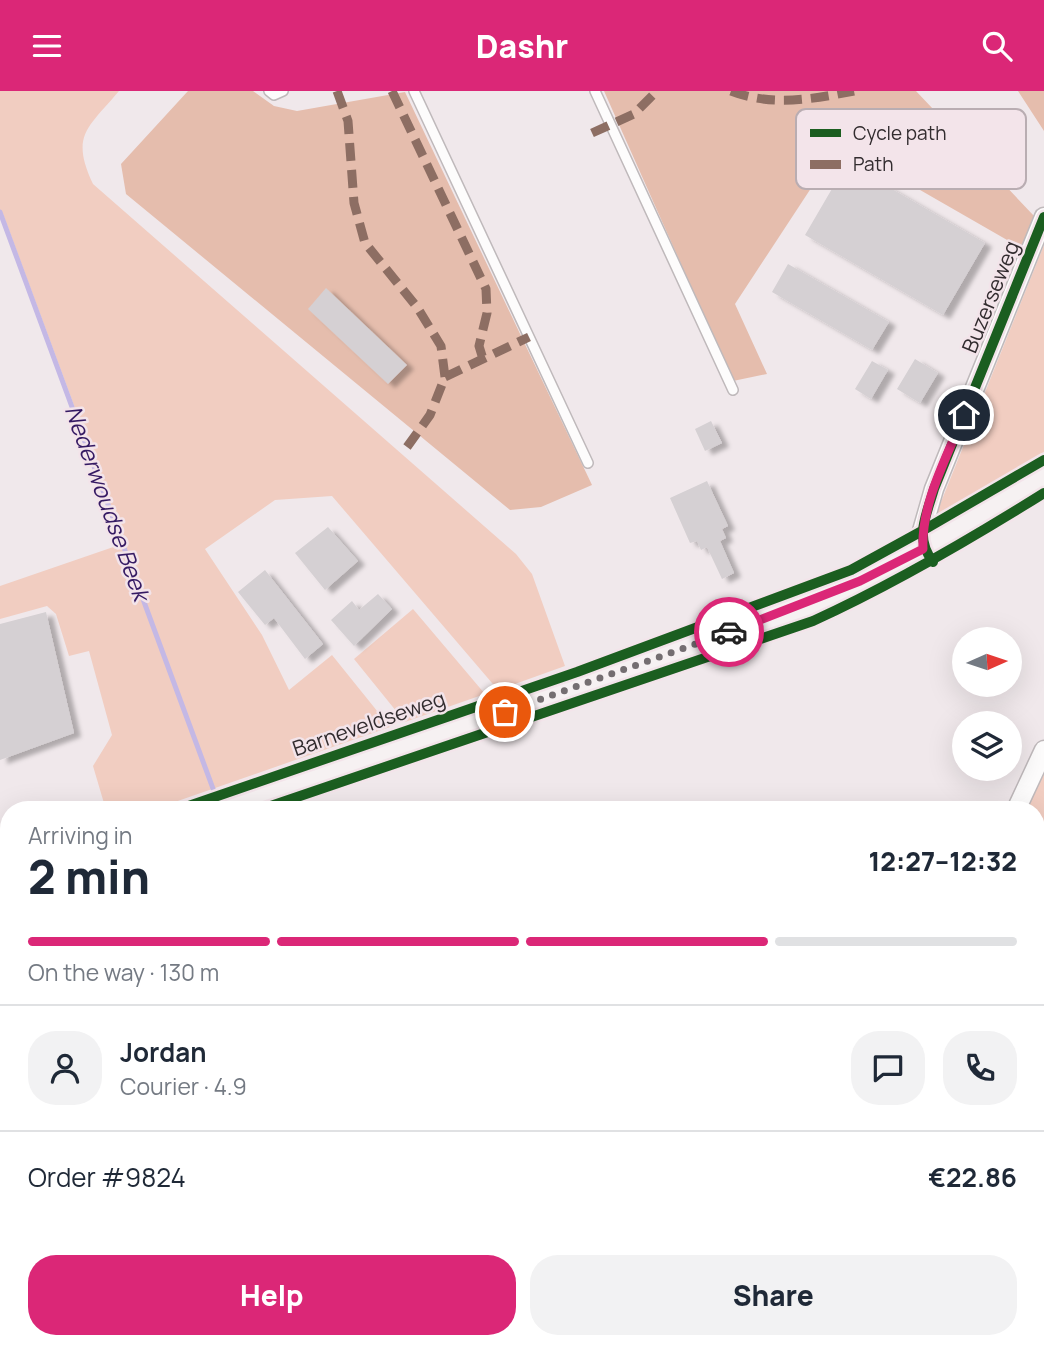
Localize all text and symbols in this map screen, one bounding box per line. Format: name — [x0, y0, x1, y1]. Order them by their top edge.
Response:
text: Dashr — [476, 24, 568, 68]
icon: menu — [28, 27, 66, 65]
icon: search — [978, 27, 1016, 65]
legend — [796, 109, 1026, 189]
text: Cycle path — [853, 120, 947, 146]
text: Path — [853, 151, 893, 177]
street label: Buzerseweg — [955, 237, 1025, 357]
pin — [934, 385, 994, 445]
icon: home — [945, 396, 983, 434]
water label: Nederwoudse Beek — [58, 401, 159, 608]
courier — [694, 597, 764, 667]
icon: car — [710, 613, 748, 651]
north arrow — [952, 627, 1022, 697]
map controls — [952, 627, 1022, 781]
pin — [475, 682, 535, 742]
street label: Barneveldseweg — [289, 684, 449, 762]
icon: bag — [486, 693, 524, 731]
button: layers — [952, 711, 1022, 781]
text: Arriving in — [28, 819, 133, 851]
text: 12:27–12:32 — [868, 843, 1017, 879]
text: 2 min — [28, 845, 150, 908]
text: On the way · 130 m — [28, 956, 219, 988]
button: person — [28, 1031, 102, 1105]
button: chat — [851, 1031, 925, 1105]
button: phone — [943, 1031, 1017, 1105]
text: Jordan — [120, 1034, 206, 1070]
text: Courier · 4.9 — [120, 1070, 247, 1102]
text: Order #9824 — [28, 1159, 186, 1195]
text: €22.86 — [928, 1159, 1017, 1195]
button: Help — [28, 1255, 516, 1335]
button: Share — [530, 1255, 1017, 1335]

